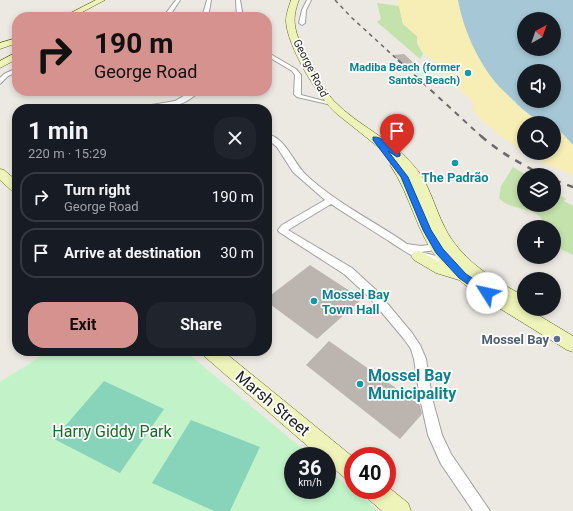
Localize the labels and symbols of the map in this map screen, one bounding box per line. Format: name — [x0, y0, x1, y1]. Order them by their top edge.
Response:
north arrow — [517, 12, 561, 56]
street label: George Road — [290, 37, 331, 99]
place label: Madiba Beach (former Santos Beach) — [350, 61, 460, 87]
marker: Madiba Beach (former Santos Beach) — [463, 68, 473, 78]
pin — [380, 114, 414, 155]
marker: The Padrão — [450, 158, 460, 168]
place label: The Padrão — [421, 170, 489, 185]
position arrow — [466, 272, 508, 314]
place label: Mossel Bay Town Hall — [322, 287, 390, 317]
marker: Mossel Bay Town Hall — [309, 296, 319, 306]
place label: Mossel Bay — [482, 332, 549, 347]
marker: Mossel Bay — [552, 334, 562, 344]
place label: Mossel Bay Municipality — [368, 366, 457, 403]
street label: Marsh Street — [232, 367, 314, 440]
marker: Mossel Bay Municipality — [355, 379, 365, 389]
park label: Harry Giddy Park — [52, 422, 173, 441]
speed limit sign: 40 — [344, 447, 396, 499]

